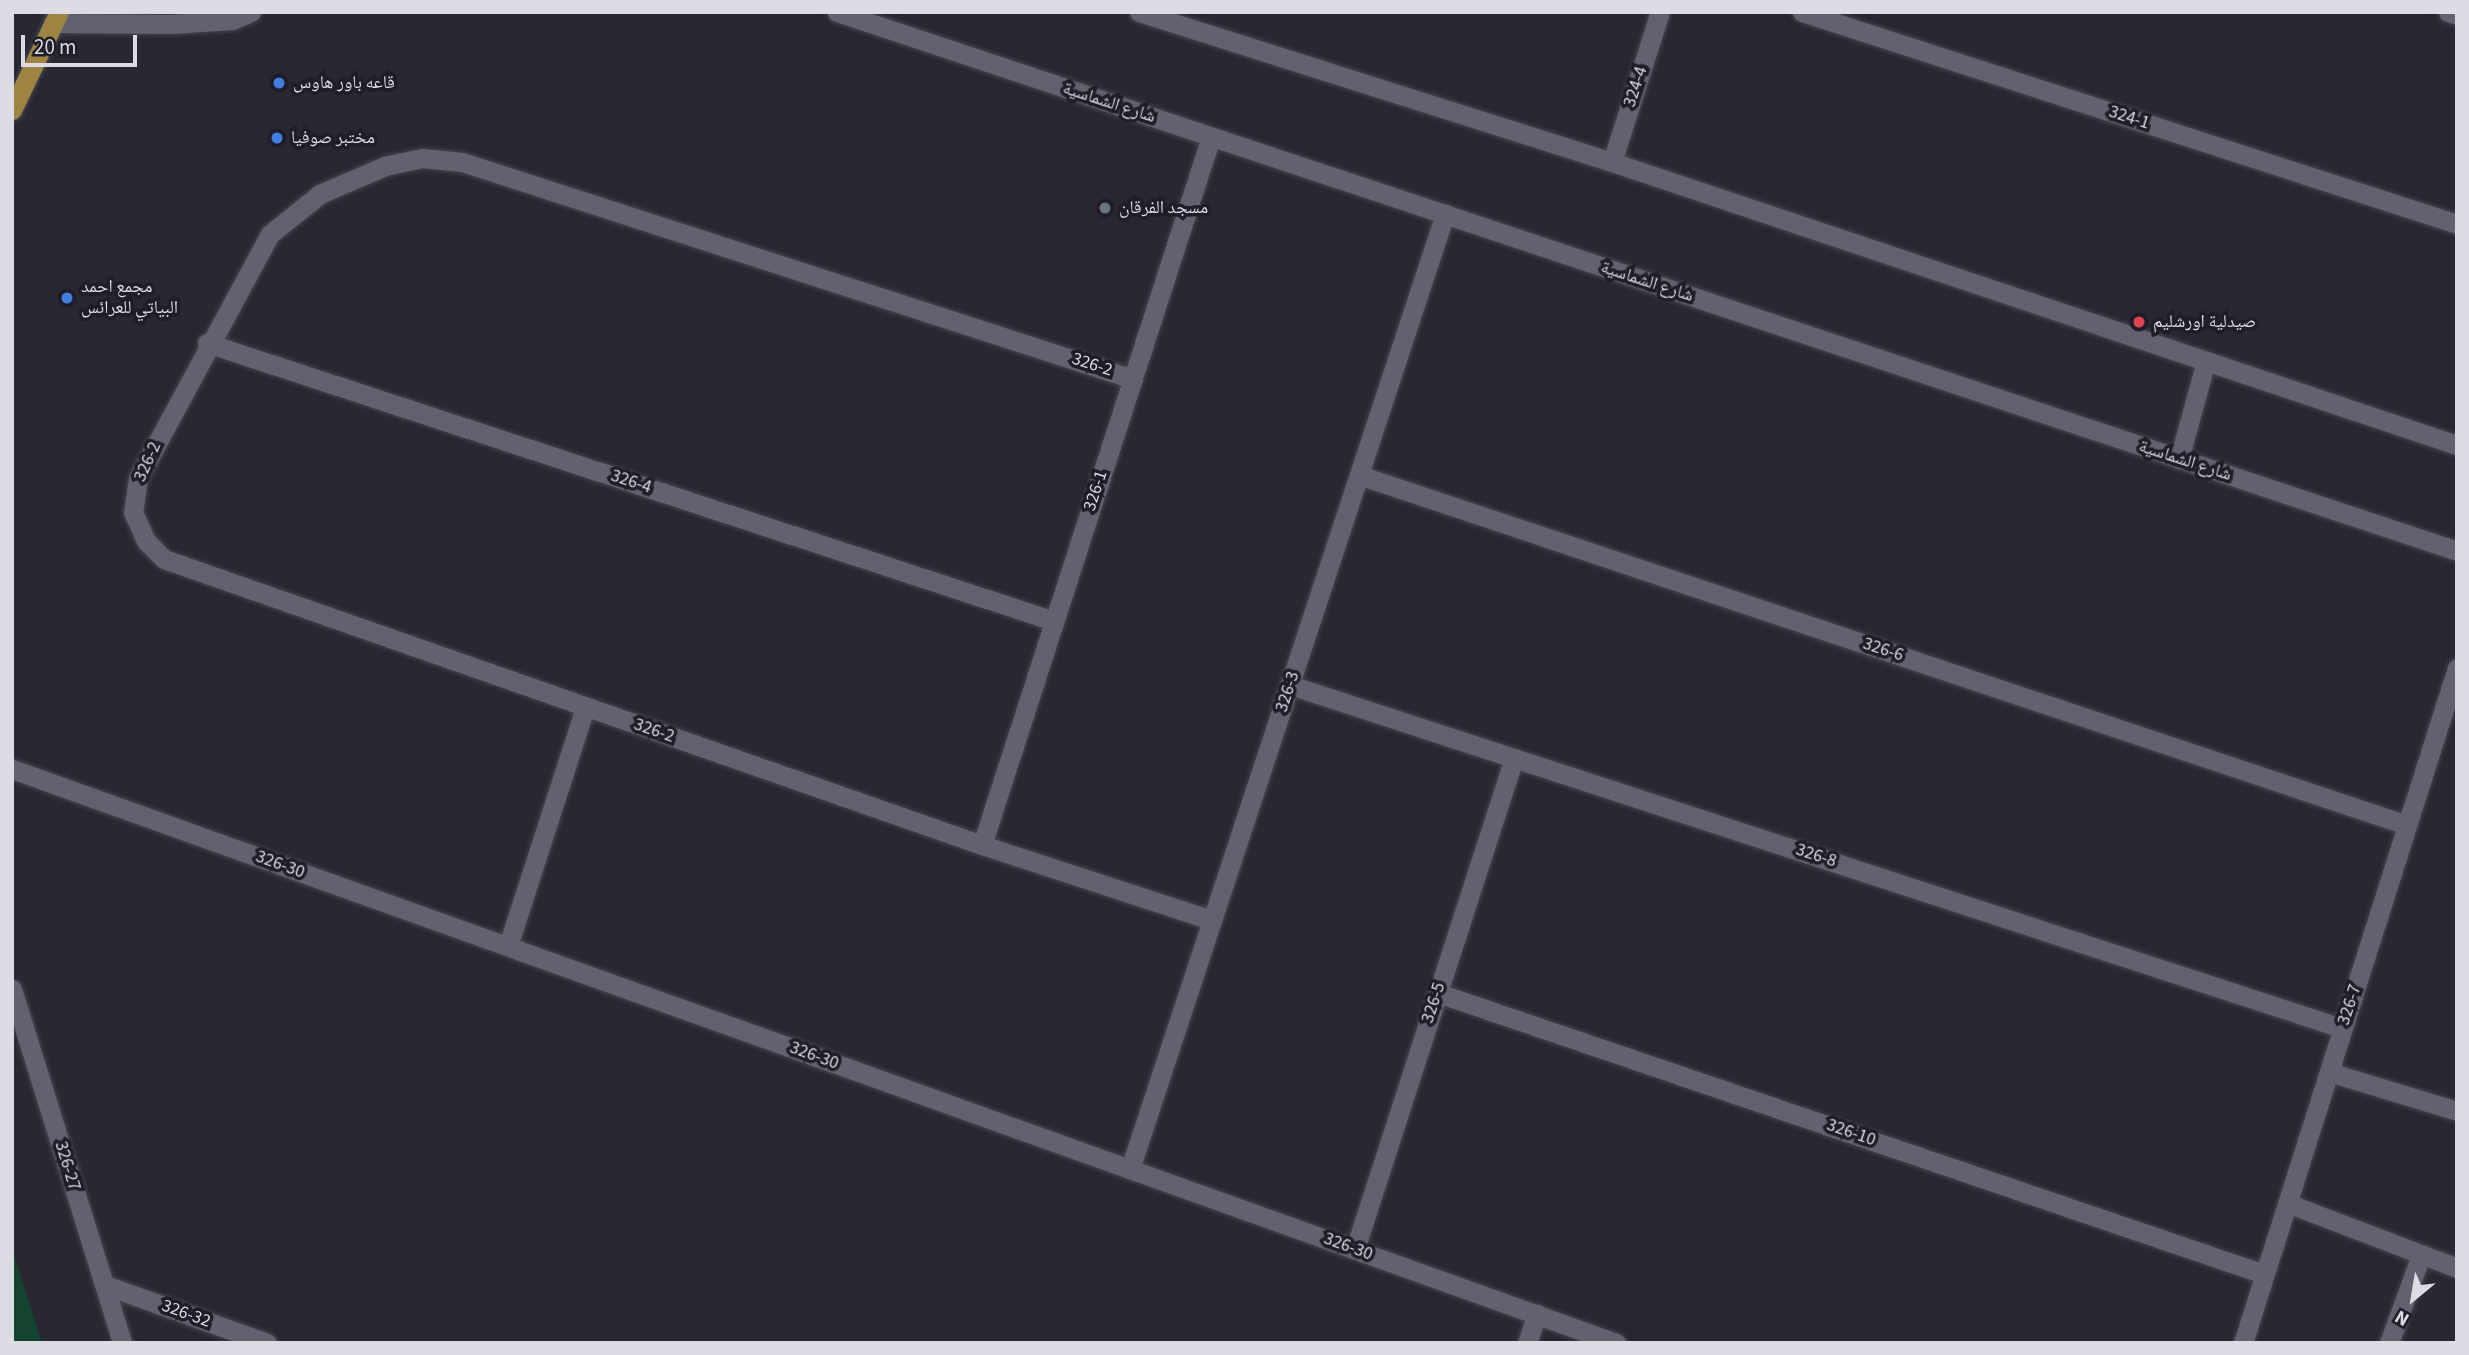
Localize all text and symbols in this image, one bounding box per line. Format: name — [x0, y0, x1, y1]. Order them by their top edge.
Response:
scale bar — [24, 21, 140, 65]
text: 20 m — [34, 32, 76, 62]
street label: 324-4 — [1619, 64, 1653, 110]
place label: قاعه باور هاوس — [293, 72, 395, 94]
marker: قاعه باور هاوس — [271, 75, 287, 91]
street label: شارع الشماسية — [1060, 78, 1158, 128]
street label: 324-1 — [2106, 101, 2152, 135]
place label: مختبر صوفيا — [291, 127, 375, 149]
marker: مختبر صوفيا — [269, 130, 285, 146]
place label: مسجد الفرقان — [1119, 197, 1208, 219]
marker: مسجد الفرقان — [1097, 200, 1113, 216]
street label: شارع الشماسية — [1598, 257, 1696, 307]
place label: مجمع احمد البياتي للعرائس — [81, 277, 178, 320]
marker: مجمع احمد البياتي للعرائس — [59, 290, 75, 306]
place label: صيدلية اورشليم — [2153, 311, 2256, 333]
marker: صيدلية اورشليم — [2131, 314, 2147, 330]
street label: 326-2 — [1069, 348, 1115, 382]
street label: شارع الشماسية — [2136, 436, 2234, 486]
street label: 326-2 — [130, 439, 166, 485]
street label: 326-4 — [608, 465, 654, 499]
street label: 326-1 — [1079, 468, 1113, 514]
street label: 326-6 — [1860, 633, 1906, 667]
street label: 326-3 — [1271, 669, 1305, 715]
street label: 326-2 — [631, 714, 677, 748]
street label: 326-8 — [1793, 839, 1839, 873]
street label: 326-30 — [253, 846, 307, 884]
street label: 326-5 — [1417, 980, 1451, 1026]
street label: 326-7 — [2333, 982, 2367, 1028]
street label: 326-30 — [787, 1037, 841, 1075]
street label: 326-10 — [1824, 1115, 1878, 1151]
street label: 326-27 — [49, 1139, 85, 1193]
street label: 326-30 — [1321, 1228, 1375, 1266]
north arrow — [2378, 1264, 2448, 1334]
street label: 326-32 — [159, 1295, 213, 1333]
text: N — [2390, 1303, 2414, 1332]

